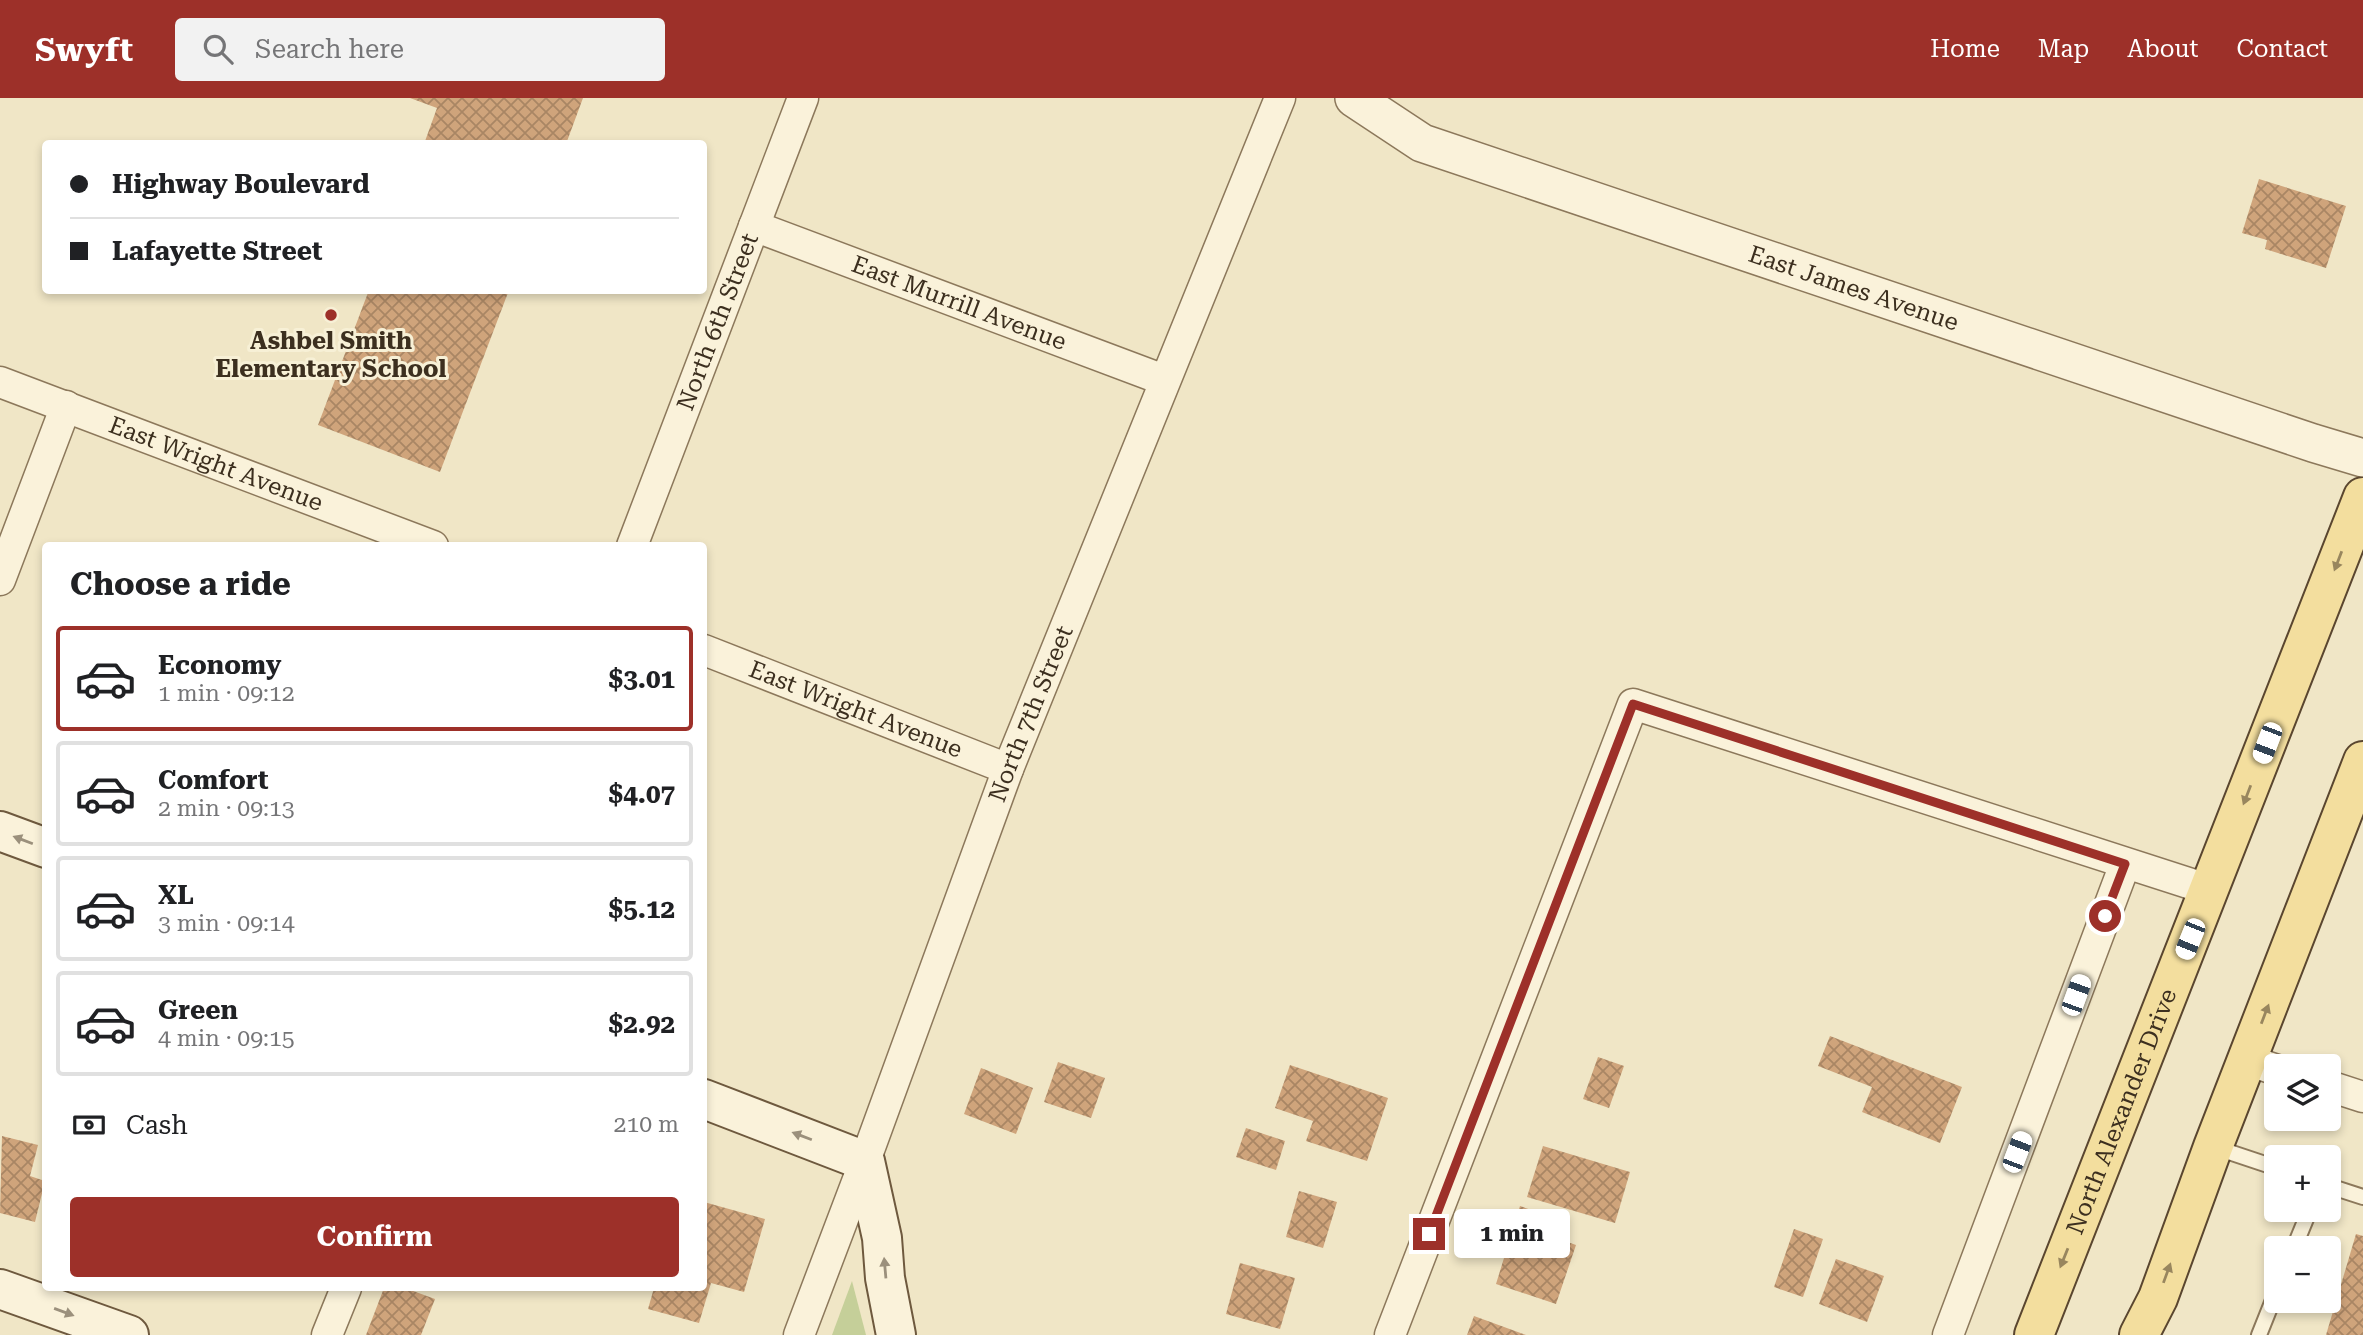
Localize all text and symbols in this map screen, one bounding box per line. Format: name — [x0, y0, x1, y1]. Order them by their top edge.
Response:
search box — [175, 18, 665, 81]
text: Swyft — [35, 30, 133, 69]
icon: search — [199, 30, 237, 68]
text: Search here — [255, 34, 404, 64]
text: Home — [1930, 35, 2000, 63]
text: Map — [2038, 35, 2089, 63]
text: About — [2127, 35, 2198, 63]
text: Contact — [2236, 35, 2328, 63]
text: Highway Boulevard — [112, 169, 370, 199]
street label: North 6th Street — [671, 229, 764, 414]
text: Lafayette Street — [112, 236, 323, 266]
street label: East James Avenue — [1745, 240, 1962, 337]
street label: East Murrill Avenue — [848, 250, 1070, 356]
marker: Ashbel Smith Elementary School — [323, 307, 339, 323]
place label: Ashbel Smith Elementary School — [216, 327, 447, 383]
street label: East Wright Avenue — [105, 411, 327, 517]
one-way arrow — [2333, 550, 2344, 571]
text: Choose a ride — [70, 565, 291, 603]
street label: North 7th Street — [983, 622, 1079, 806]
icon: car — [74, 647, 137, 710]
text: Economy — [158, 650, 281, 680]
street label: East Wright Avenue — [745, 655, 966, 764]
text: $3.01 — [609, 664, 675, 694]
text: 1 min · 09:12 — [158, 680, 295, 707]
car — [2250, 720, 2285, 766]
icon: car — [74, 762, 137, 825]
text: Comfort — [158, 765, 268, 795]
text: $4.07 — [609, 779, 675, 809]
one-way arrow — [2241, 785, 2252, 806]
text: 2 min · 09:13 — [158, 795, 295, 822]
one-way arrow — [12, 834, 33, 845]
icon: car — [74, 877, 137, 940]
text: XL — [158, 880, 194, 910]
text: $5.12 — [609, 894, 675, 924]
route start — [2089, 900, 2121, 932]
text: 3 min · 09:14 — [158, 910, 295, 937]
car — [2173, 916, 2208, 962]
car — [2059, 972, 2094, 1018]
street label: North Alexander Drive — [2061, 985, 2183, 1238]
icon: car — [74, 992, 137, 1055]
text: Green — [158, 995, 238, 1025]
one-way arrow — [2260, 1004, 2271, 1025]
text: $2.92 — [609, 1009, 675, 1039]
text: 4 min · 09:15 — [158, 1025, 295, 1052]
map controls — [2264, 1054, 2341, 1313]
button: layers — [2264, 1054, 2341, 1131]
icon: cash — [70, 1106, 108, 1144]
text: Cash — [126, 1110, 188, 1140]
text: 210 m — [614, 1111, 679, 1138]
car — [2000, 1129, 2035, 1175]
one-way arrow — [791, 1131, 812, 1142]
button: + — [2264, 1145, 2341, 1222]
button: Confirm — [70, 1197, 679, 1277]
callout: 1 min — [1454, 1210, 1569, 1258]
route end — [1413, 1218, 1445, 1250]
text: 1 min — [1480, 1220, 1544, 1247]
button: − — [2264, 1236, 2341, 1313]
one-way arrow — [2059, 1247, 2070, 1268]
one-way arrow — [879, 1257, 890, 1279]
one-way arrow — [2162, 1262, 2173, 1283]
one-way arrow — [54, 1307, 75, 1318]

